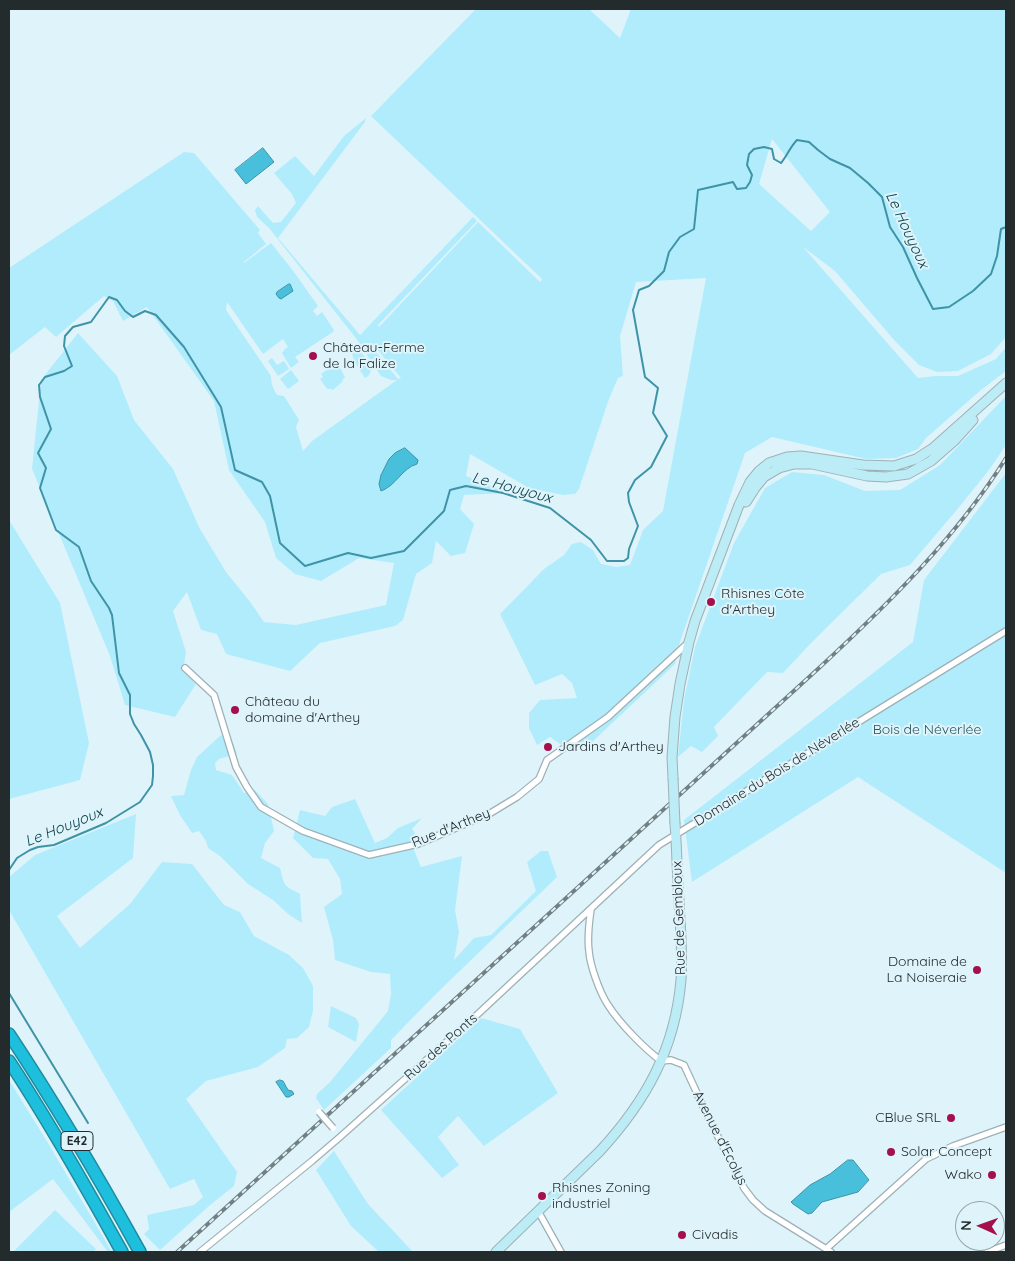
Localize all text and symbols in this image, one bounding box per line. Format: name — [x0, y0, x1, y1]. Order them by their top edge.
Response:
water label: Le Houyoux — [881, 189, 933, 271]
place label: Château-Ferme de la Falize — [323, 340, 425, 372]
marker: Château-Ferme de la Falize — [307, 350, 319, 362]
water label: Le Houyoux — [470, 469, 554, 507]
place label: Rhisnes Côte d'Arthey — [721, 586, 804, 618]
marker: Rhisnes Côte d'Arthey — [705, 596, 717, 608]
place label: Château du domaine d'Arthey — [245, 694, 360, 726]
marker: Château du domaine d'Arthey — [229, 704, 241, 716]
street label: Domaine du Bois de Néverlée — [691, 714, 863, 830]
park label: Bois de Néverlée — [873, 722, 981, 738]
place label: Jardins d'Arthey — [558, 739, 664, 755]
marker: Jardins d'Arthey — [542, 741, 554, 753]
water label: Le Houyoux — [23, 803, 105, 851]
street label: Rue d'Arthey — [409, 805, 493, 851]
street label: Rue de Gembloux — [669, 861, 689, 975]
place label: Domaine de La Noiseraie — [887, 954, 967, 986]
marker: Domaine de La Noiseraie — [971, 964, 983, 976]
street label: Rue des Ponts — [401, 1010, 481, 1084]
street label: Avenue d'Ecolys — [689, 1088, 751, 1188]
place label: CBlue SRL — [875, 1110, 941, 1126]
marker: CBlue SRL — [945, 1112, 957, 1124]
road number: E42 — [61, 1132, 93, 1150]
place label: Solar Concept — [901, 1144, 992, 1160]
marker: Solar Concept — [885, 1146, 897, 1158]
place label: Wako — [944, 1167, 982, 1183]
marker: Wako — [986, 1169, 998, 1181]
place label: Rhisnes Zoning industriel — [552, 1180, 651, 1212]
marker: Rhisnes Zoning industriel — [536, 1190, 548, 1202]
north arrow — [955, 1201, 1005, 1251]
text: N — [957, 1220, 975, 1231]
place label: Civadis — [692, 1227, 738, 1243]
marker: Civadis — [676, 1229, 688, 1241]

